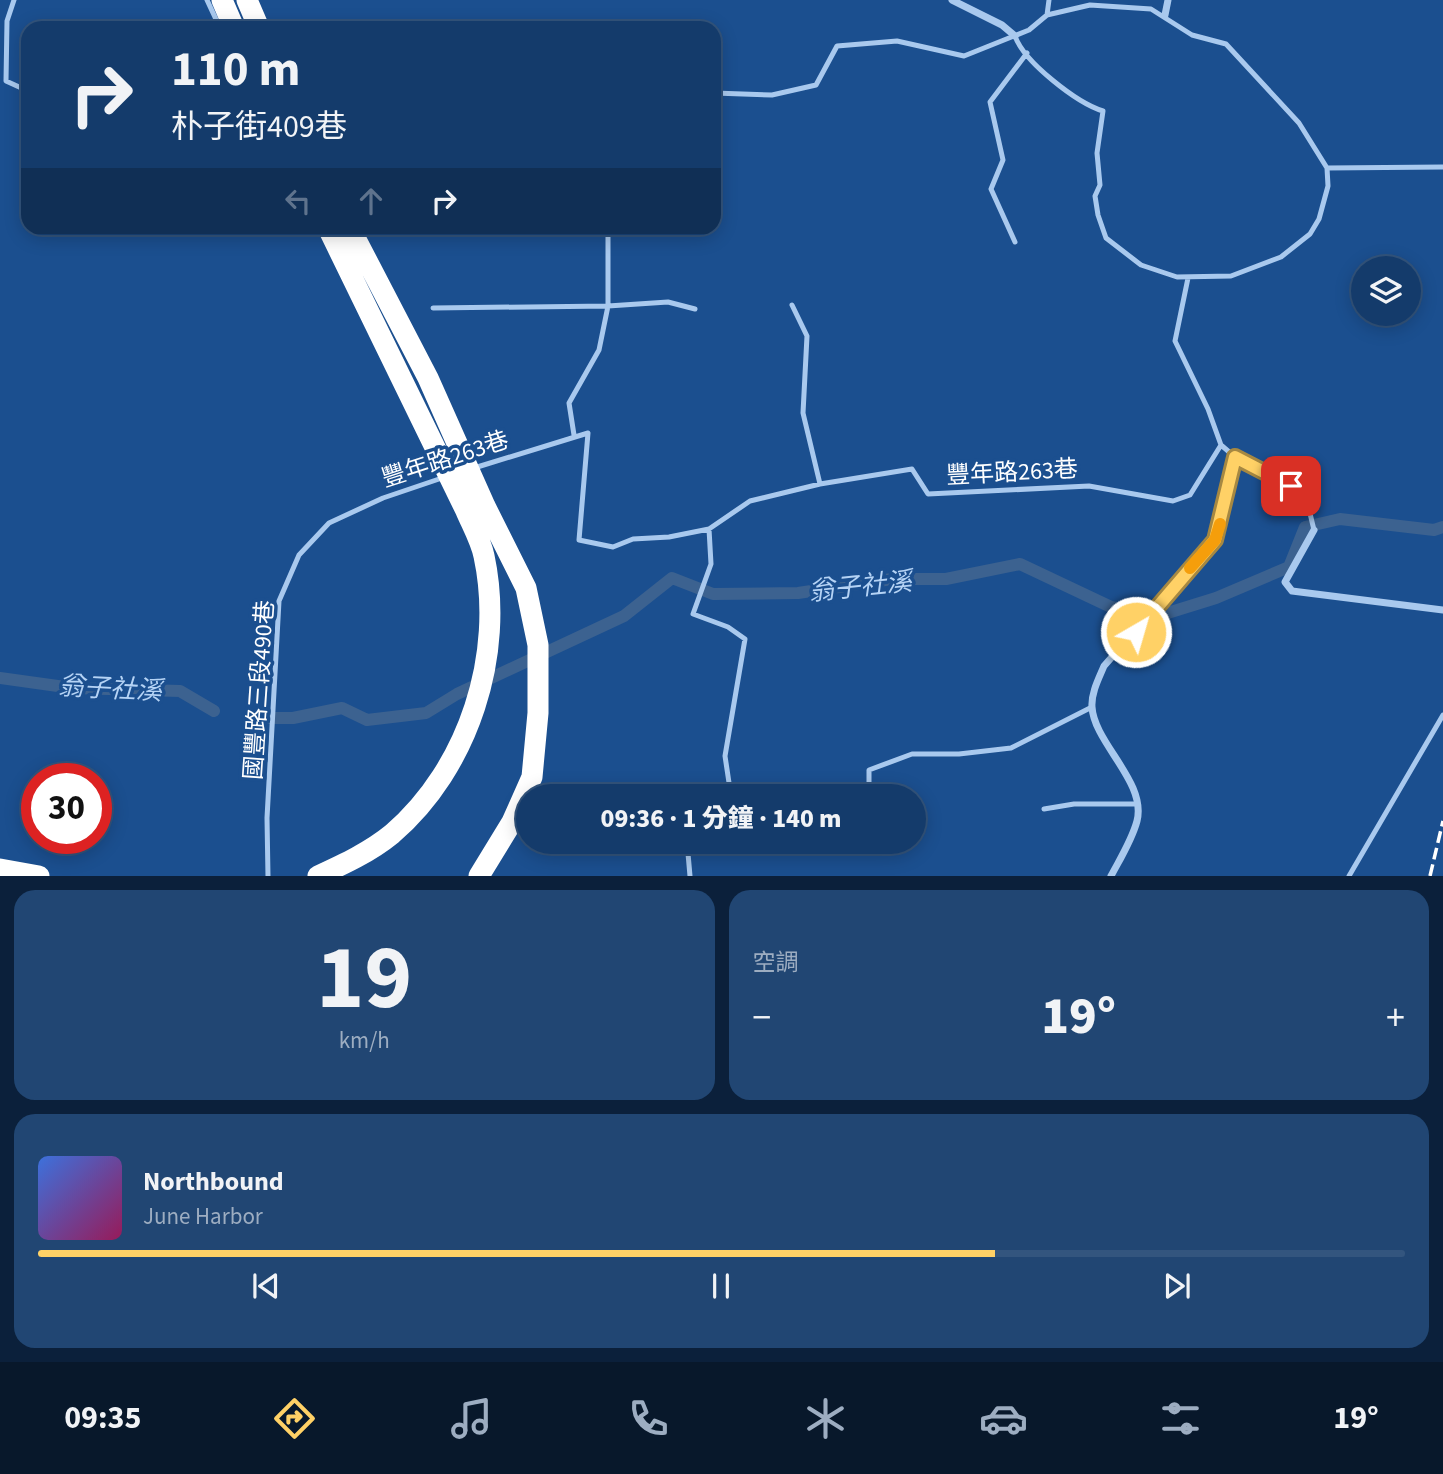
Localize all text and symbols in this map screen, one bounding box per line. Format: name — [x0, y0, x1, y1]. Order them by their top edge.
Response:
text: 110 m — [171, 35, 300, 105]
icon: right — [56, 49, 147, 140]
text: 朴子街409巷 — [171, 104, 347, 150]
icon: left — [279, 182, 317, 220]
icon: ahead — [352, 182, 390, 220]
icon: right — [425, 182, 463, 220]
map controls — [1351, 256, 1421, 326]
button: layers — [1351, 256, 1421, 326]
street label: 豐年路263巷 — [377, 422, 513, 496]
street label: 豐年路263巷 — [945, 452, 1079, 493]
pin — [1261, 456, 1321, 516]
icon: arrive — [1272, 467, 1310, 505]
water label: 翁子社溪 — [806, 562, 918, 610]
position arrow — [1099, 595, 1173, 669]
street label: 國豐路三段490巷 — [236, 599, 283, 781]
water label: 翁子社溪 — [57, 667, 167, 710]
speed limit sign: 30 — [21, 763, 112, 854]
text: 09:36 · 1 分鐘 · 140 m — [601, 800, 841, 837]
text: 19 — [316, 914, 412, 1043]
text: 空調 — [753, 946, 799, 979]
text: 19° — [1041, 980, 1116, 1054]
text: − — [753, 991, 771, 1045]
text: + — [1386, 991, 1405, 1045]
text: km/h — [339, 1024, 390, 1057]
text: Northbound — [143, 1163, 284, 1200]
text: June Harbor — [143, 1200, 263, 1233]
icon: previous — [247, 1267, 285, 1305]
icon: pause — [702, 1267, 740, 1305]
icon: next — [1158, 1267, 1196, 1305]
icon: directions — [270, 1394, 319, 1443]
icon: music — [447, 1394, 496, 1443]
icon: phone — [624, 1394, 673, 1443]
icon: climate — [801, 1394, 850, 1443]
icon: car — [979, 1394, 1028, 1443]
icon: filters — [1156, 1394, 1205, 1443]
text: 09:35 — [64, 1395, 141, 1441]
text: 19° — [1333, 1395, 1379, 1441]

